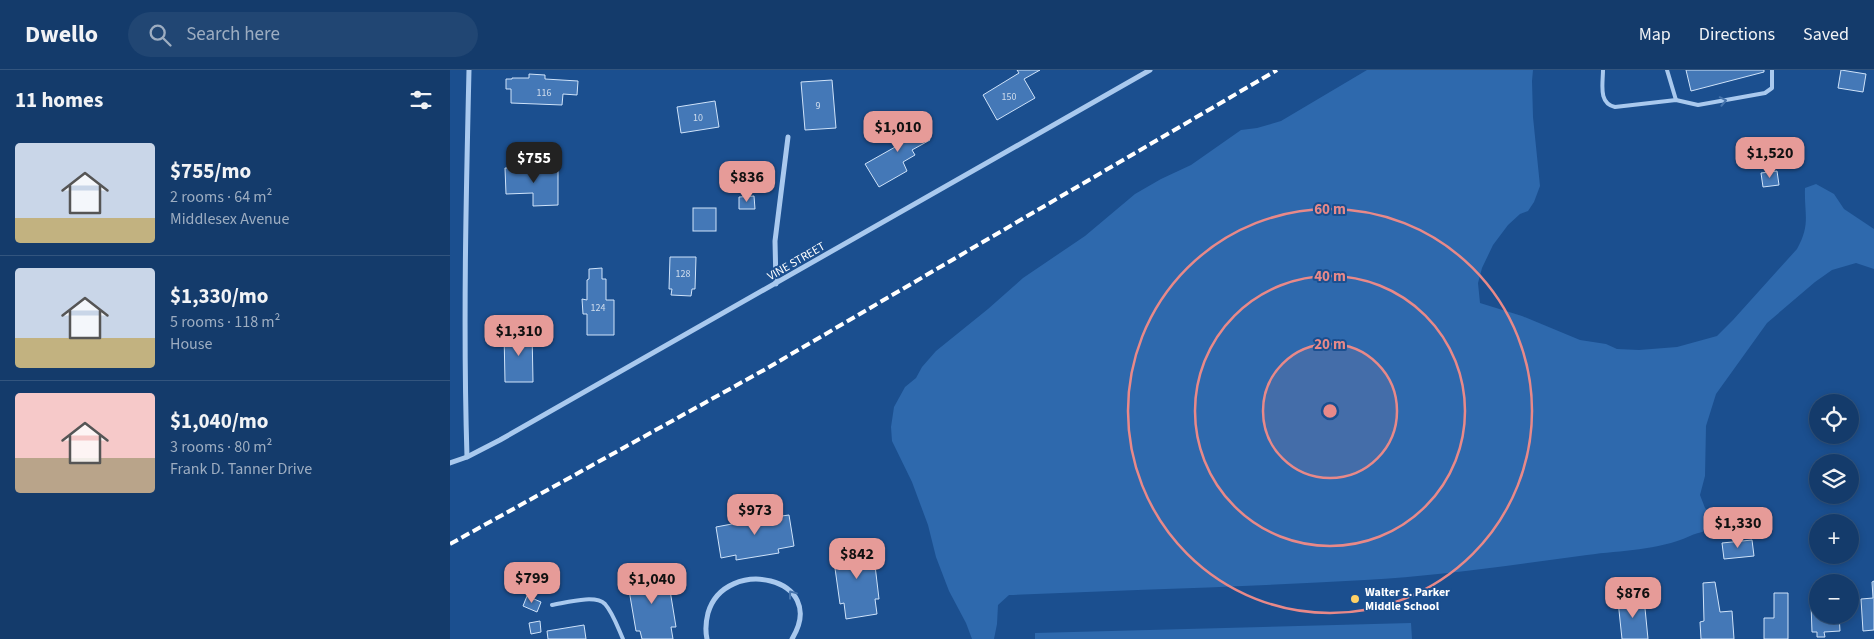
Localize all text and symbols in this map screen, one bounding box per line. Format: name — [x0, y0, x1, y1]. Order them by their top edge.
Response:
search box — [128, 12, 478, 57]
text: Dwello — [25, 17, 98, 52]
icon: search — [146, 21, 174, 49]
text: Search here — [186, 21, 280, 48]
text: Map — [1639, 22, 1671, 47]
text: Directions — [1699, 22, 1775, 47]
text: Saved — [1803, 22, 1849, 47]
text: 11 homes — [15, 85, 103, 115]
icon: filters — [407, 86, 435, 114]
house number: 116 — [537, 86, 551, 100]
house number: 150 — [1002, 90, 1016, 104]
one-way arrow — [1719, 96, 1728, 106]
house number: 9 — [816, 99, 821, 113]
house number: 10 — [693, 111, 703, 125]
pin: $1,010 — [857, 111, 939, 153]
text: $1,010 — [874, 116, 922, 138]
pin: $1,520 — [1729, 136, 1811, 179]
pin: $755 — [504, 142, 564, 184]
text: $1,520 — [1746, 142, 1794, 164]
text: $755 — [517, 147, 551, 169]
text: $755/mo — [170, 156, 251, 186]
pin: $836 — [717, 160, 777, 203]
icon: home — [55, 163, 115, 223]
text: $836 — [730, 166, 764, 188]
text: 2 rooms · 64 m² — [170, 186, 272, 208]
text: 60 m — [1314, 199, 1346, 220]
text: Middlesex Avenue — [170, 208, 290, 230]
street label: VINE STREET — [764, 238, 829, 285]
text: 40 m — [1314, 266, 1346, 287]
house number: 128 — [676, 267, 690, 281]
text: $1,330/mo — [170, 281, 269, 311]
icon: home — [55, 288, 115, 348]
house number: 124 — [591, 301, 605, 315]
text: 5 rooms · 118 m² — [170, 311, 280, 333]
pin: $1,310 — [478, 314, 560, 357]
text: $1,310 — [495, 320, 543, 342]
text: House — [170, 333, 212, 355]
text: 20 m — [1314, 334, 1346, 355]
map controls — [1809, 394, 1859, 624]
button: locate — [1809, 394, 1859, 444]
centre of rings — [1321, 402, 1339, 420]
text: $1,040/mo — [170, 406, 269, 436]
icon: home — [55, 413, 115, 473]
text: 3 rooms · 80 m² — [170, 436, 272, 458]
button: layers — [1809, 454, 1859, 504]
text: Frank D. Tanner Drive — [170, 458, 312, 480]
pin: $973 — [725, 494, 785, 536]
text: $973 — [738, 499, 772, 521]
pin: $1,330 — [1697, 506, 1779, 549]
text: $1,330 — [1714, 512, 1762, 534]
button: + — [1809, 514, 1859, 564]
pin: $842 — [827, 538, 887, 580]
text: $842 — [840, 543, 874, 565]
pin: $799 — [502, 562, 562, 604]
pin: $1,040 — [611, 562, 693, 605]
text: $799 — [515, 567, 549, 589]
text: $1,040 — [628, 568, 676, 590]
button: − — [1809, 574, 1859, 624]
pin: $876 — [1603, 576, 1663, 619]
text: $876 — [1616, 582, 1650, 604]
place label: Walter S. Parker Middle School — [1365, 584, 1450, 615]
one-way arrow — [789, 590, 798, 600]
marker: Walter S. Parker Middle School — [1349, 593, 1361, 605]

